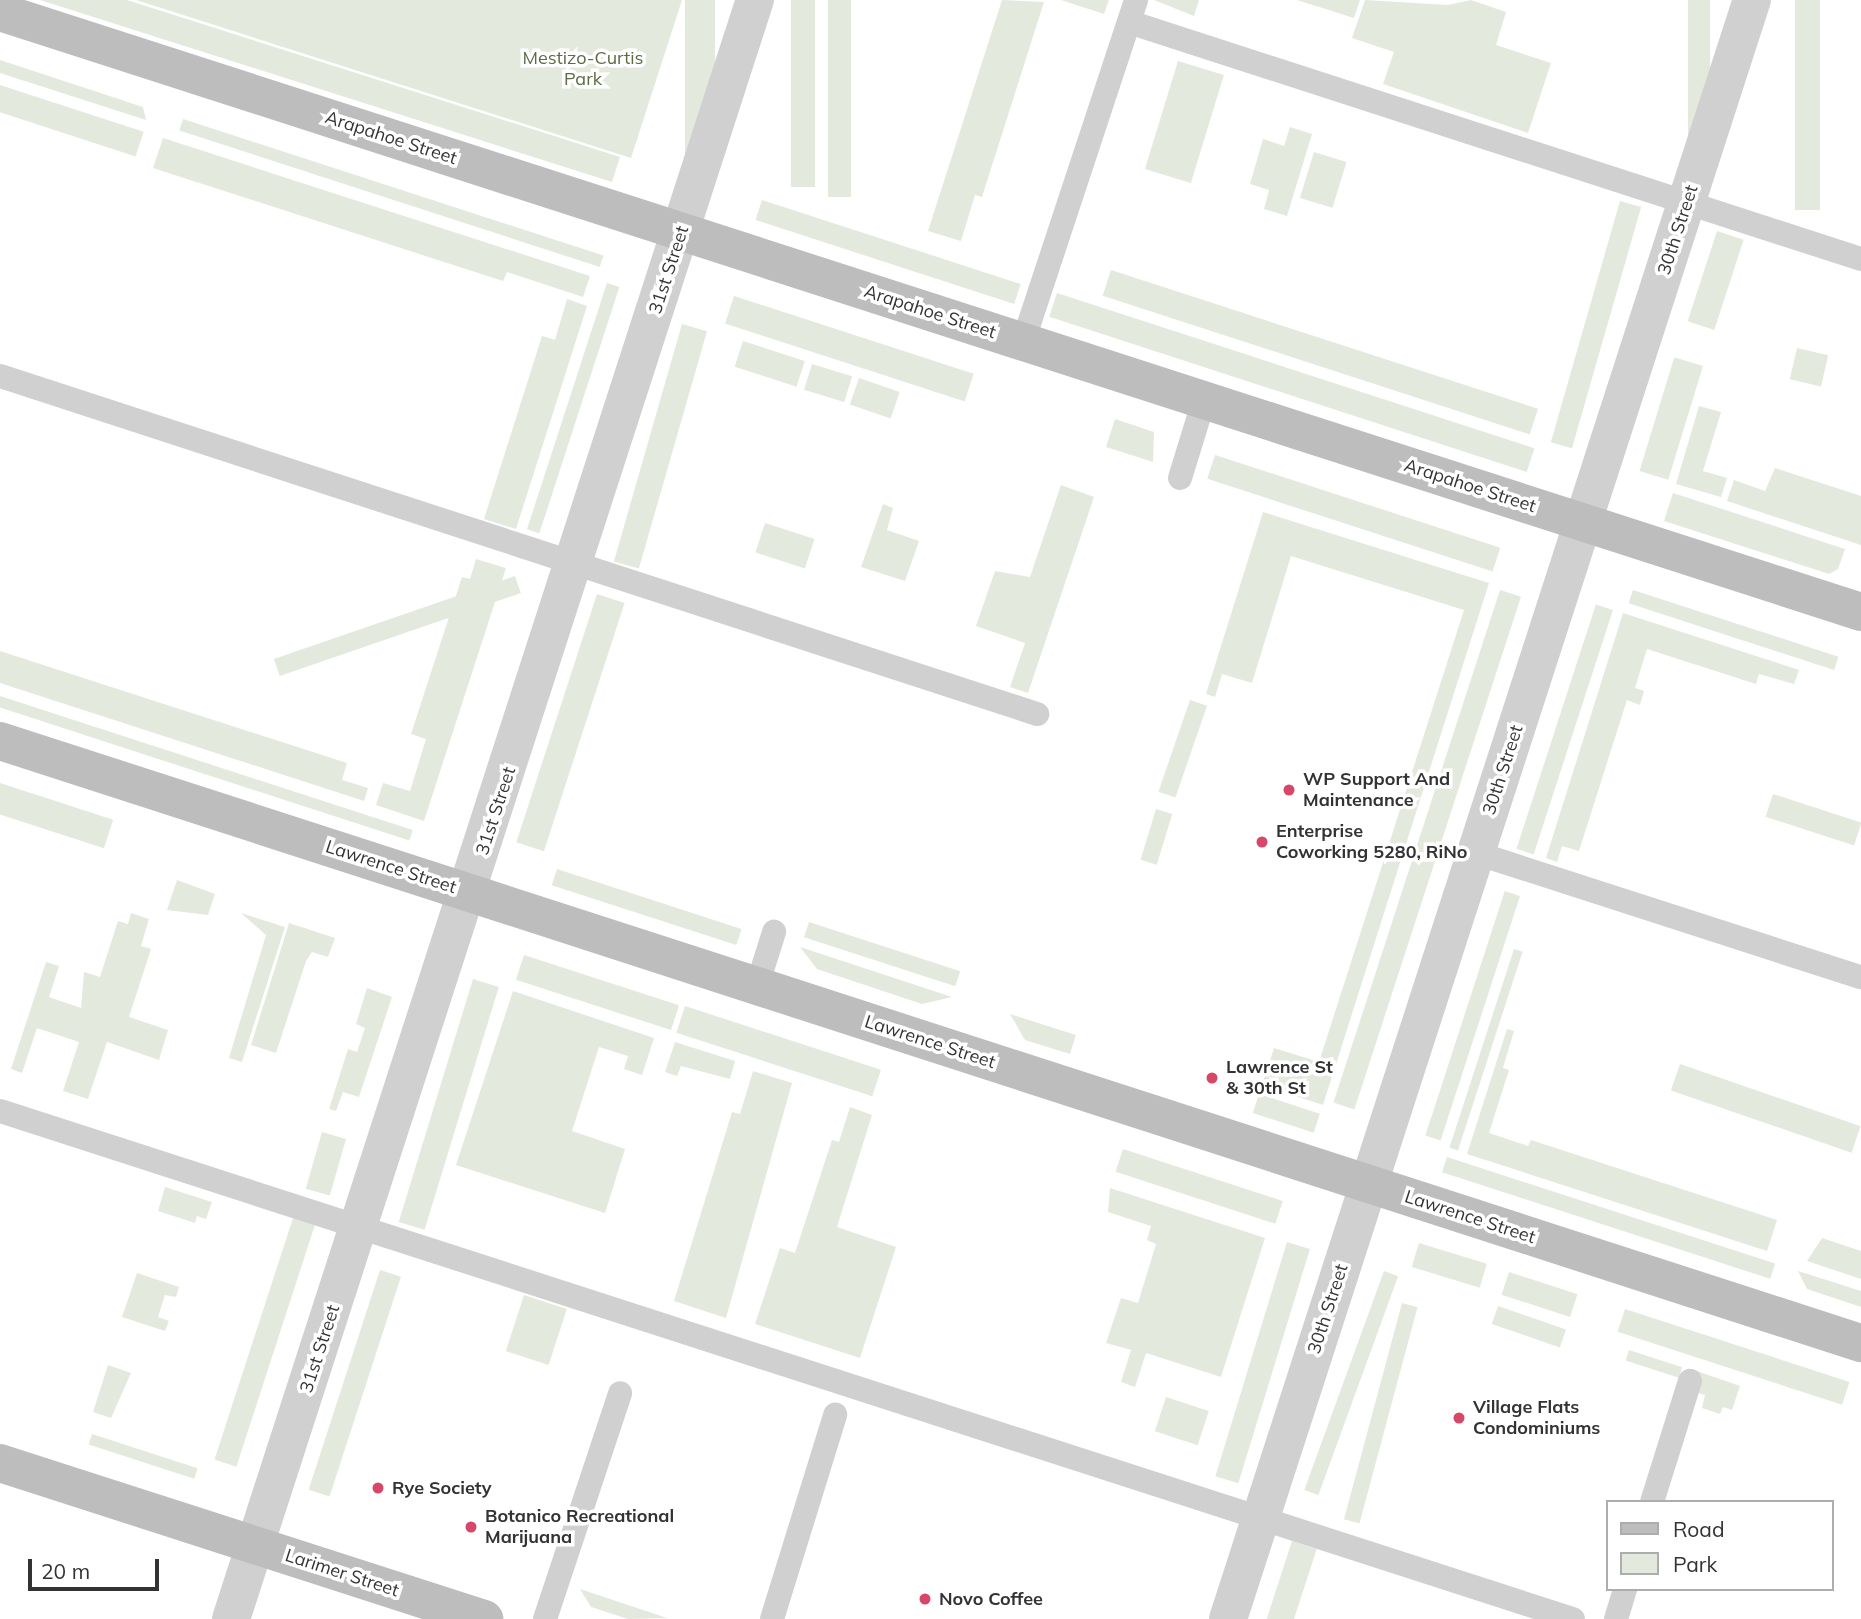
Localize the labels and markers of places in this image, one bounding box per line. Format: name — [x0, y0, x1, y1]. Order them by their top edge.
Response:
place label: WP Support And Maintenance — [1303, 769, 1450, 812]
marker: WP Support And Maintenance — [1281, 782, 1297, 798]
place label: Enterprise Coworking 5280, RiNo — [1276, 821, 1467, 864]
marker: Enterprise Coworking 5280, RiNo — [1254, 834, 1270, 850]
place label: Lawrence St & 30th St — [1226, 1057, 1333, 1100]
marker: Lawrence St & 30th St — [1204, 1070, 1220, 1086]
place label: Village Flats Condominiums — [1473, 1397, 1600, 1440]
marker: Village Flats Condominiums — [1451, 1410, 1467, 1426]
place label: Rye Society — [392, 1477, 492, 1499]
marker: Rye Society — [370, 1480, 386, 1496]
place label: Botanico Recreational Marijuana — [485, 1506, 674, 1548]
marker: Botanico Recreational Marijuana — [463, 1519, 479, 1535]
place label: Novo Coffee — [939, 1588, 1043, 1610]
marker: Novo Coffee — [917, 1591, 933, 1607]

